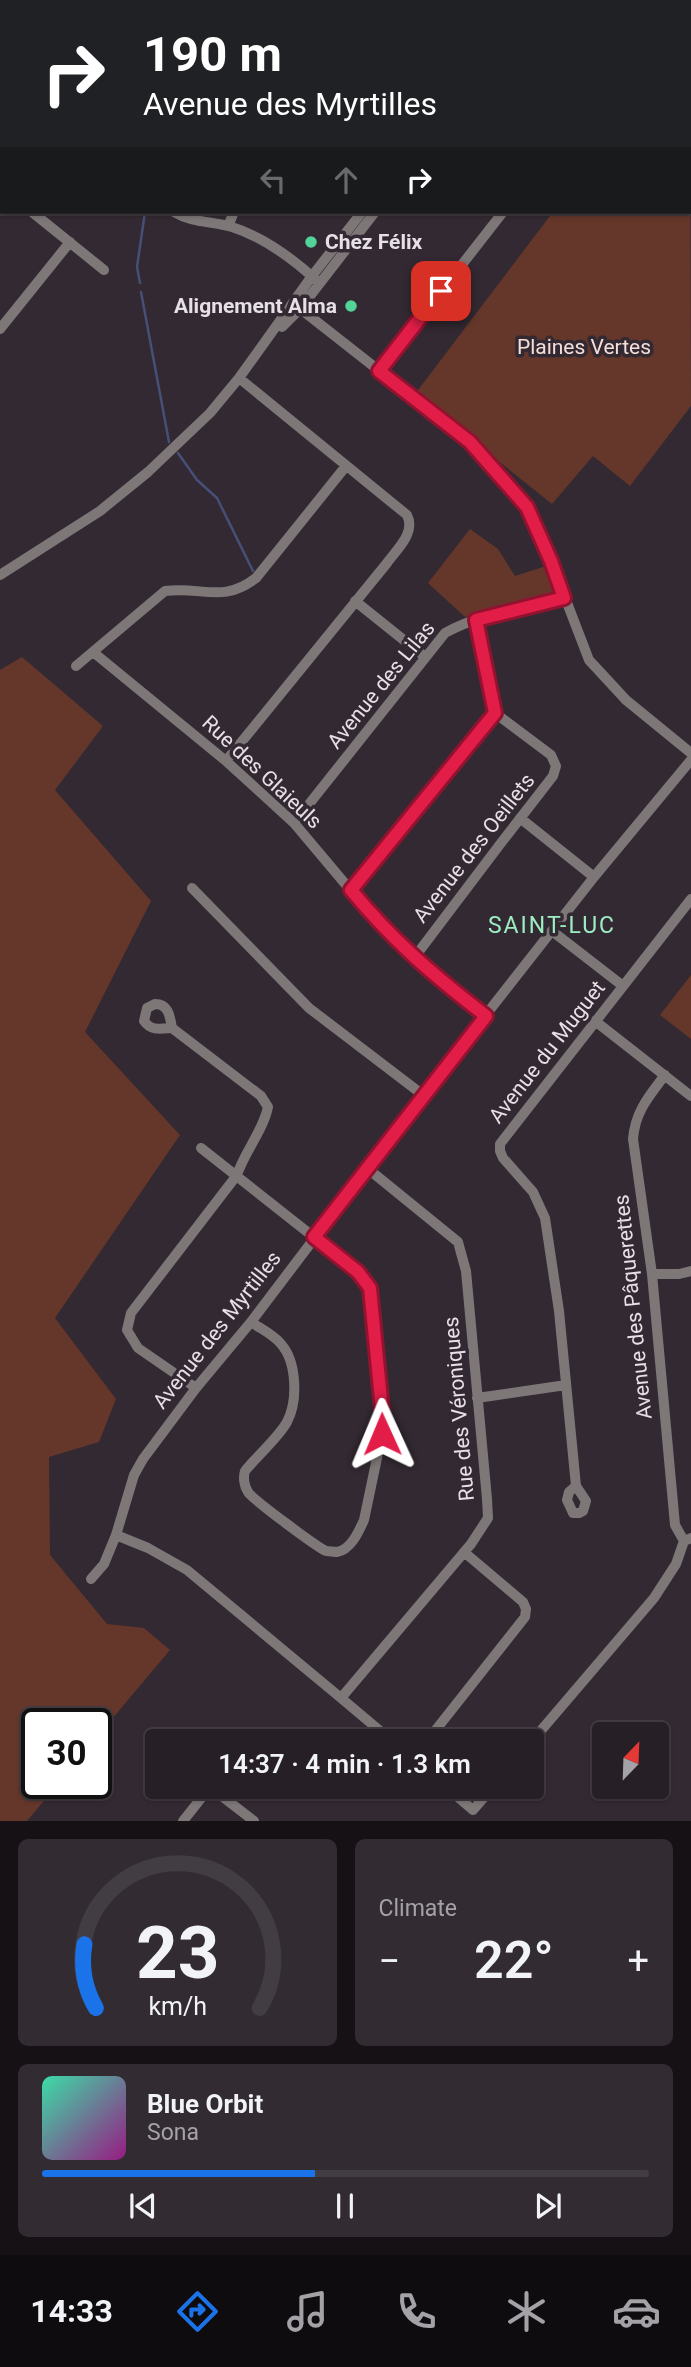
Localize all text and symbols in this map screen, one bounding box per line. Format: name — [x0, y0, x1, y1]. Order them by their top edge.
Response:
text: 190 m — [143, 26, 282, 83]
icon: right — [28, 28, 119, 119]
text: Avenue des Myrtilles — [143, 85, 437, 123]
icon: left — [254, 161, 292, 199]
icon: ahead — [327, 161, 365, 199]
icon: right — [400, 161, 438, 199]
place label: Chez Félix — [325, 230, 423, 254]
marker: Chez Félix — [303, 234, 319, 250]
pin — [411, 261, 471, 321]
icon: arrive — [422, 272, 460, 310]
place label: Alignement Alma — [174, 294, 337, 318]
marker: Alignement Alma — [343, 298, 359, 314]
park label: Plaines Vertes — [517, 335, 651, 359]
street label: Avenue des Lilas — [322, 617, 440, 753]
street label: Rue des Glaieuls — [197, 711, 327, 833]
street label: Avenue des Oeillets — [408, 769, 540, 927]
district label: SAINT-LUC — [488, 912, 616, 939]
street label: Avenue du Muguet — [484, 976, 610, 1128]
street label: Avenue des Pâquerettes — [609, 1193, 657, 1421]
street label: Avenue des Myrtilles — [148, 1247, 286, 1413]
street label: Rue des Véroniques — [439, 1316, 479, 1502]
position arrow — [345, 1397, 419, 1471]
speed limit sign: 30 — [21, 1708, 112, 1799]
north arrow — [592, 1722, 668, 1799]
map controls — [592, 1722, 669, 1799]
text: 14:37 · 4 min · 1.3 km — [218, 1749, 471, 1779]
text: Climate — [379, 1895, 457, 1922]
text: 23 — [135, 1911, 219, 1997]
text: 22° — [474, 1930, 554, 1991]
text: − — [379, 1939, 400, 1983]
text: + — [627, 1939, 649, 1983]
text: km/h — [148, 1992, 207, 2021]
text: Blue Orbit — [147, 2089, 263, 2119]
text: Sona — [147, 2119, 199, 2146]
icon: previous — [124, 2187, 162, 2225]
icon: pause — [326, 2187, 364, 2225]
icon: next — [529, 2187, 567, 2225]
icon: directions — [173, 2287, 222, 2336]
icon: music — [283, 2287, 332, 2336]
icon: phone — [392, 2287, 441, 2336]
icon: climate — [502, 2287, 551, 2336]
icon: car — [612, 2287, 661, 2336]
text: 14:33 — [30, 2292, 113, 2330]

